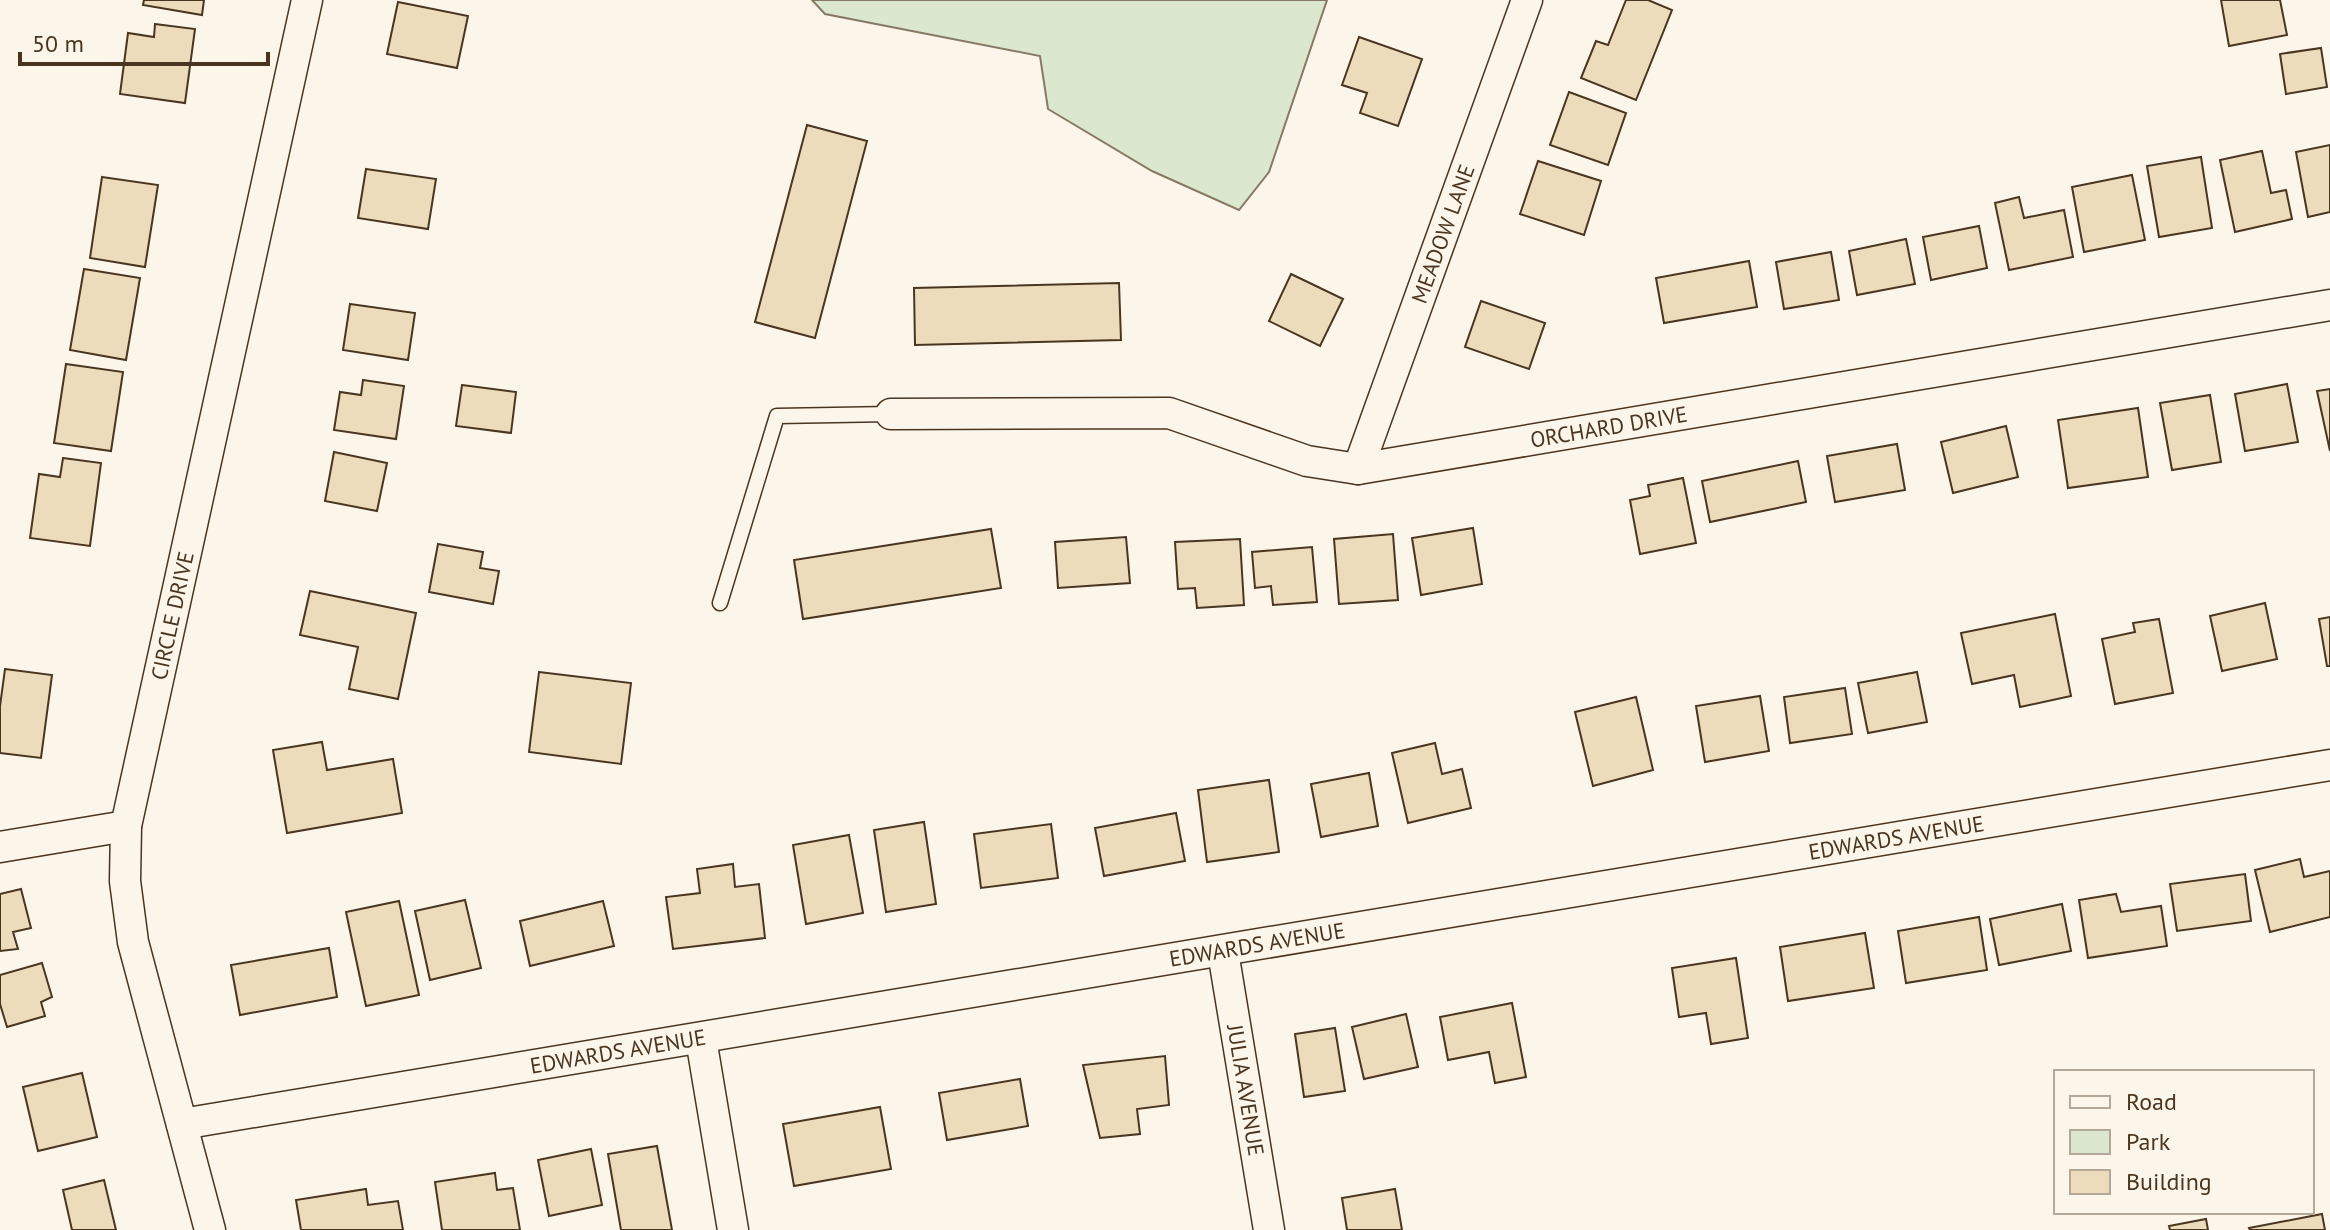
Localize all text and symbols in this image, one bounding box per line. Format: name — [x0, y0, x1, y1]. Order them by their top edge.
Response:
scale bar — [20, 16, 268, 66]
text: 50 m — [32, 28, 84, 59]
street label: MEADOW LANE — [1405, 161, 1481, 307]
street label: ORCHARD DRIVE — [1528, 400, 1689, 454]
street label: CIRCLE DRIVE — [144, 549, 200, 683]
street label: EDWARDS AVENUE — [1806, 809, 1986, 866]
street label: EDWARDS AVENUE — [1167, 916, 1347, 973]
street label: JULIA AVENUE — [1221, 1021, 1271, 1158]
street label: EDWARDS AVENUE — [528, 1023, 708, 1080]
legend — [2054, 1070, 2314, 1214]
text: Road — [2126, 1086, 2177, 1117]
text: Park — [2126, 1126, 2171, 1157]
text: Building — [2126, 1166, 2212, 1197]

